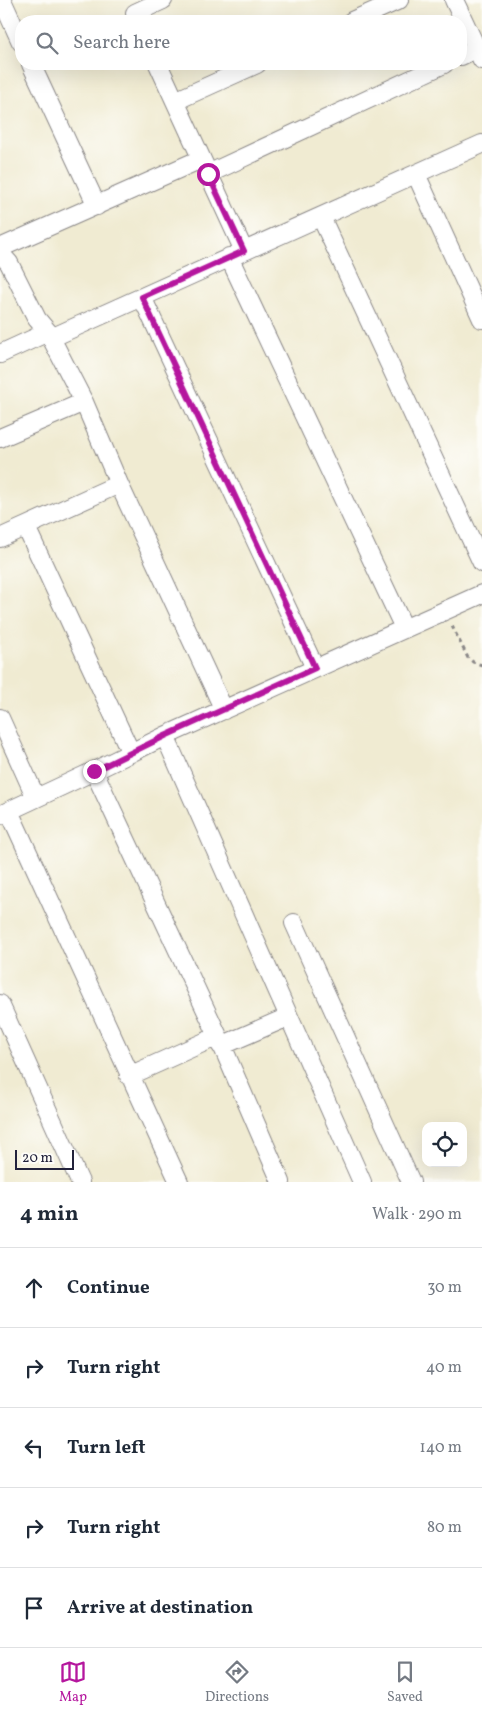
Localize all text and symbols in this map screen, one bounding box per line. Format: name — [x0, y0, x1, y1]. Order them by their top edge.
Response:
search box — [15, 15, 467, 70]
icon: search — [33, 29, 61, 57]
text: Search here — [73, 30, 170, 56]
route start — [197, 163, 220, 186]
route end — [83, 760, 106, 783]
map controls — [422, 1122, 467, 1167]
button: locate — [422, 1122, 467, 1167]
scale bar — [15, 1147, 74, 1170]
text: 20 m — [22, 1149, 53, 1168]
text: 4 min — [20, 1200, 79, 1229]
text: Walk · 290 m — [372, 1204, 462, 1226]
icon: ahead — [20, 1274, 48, 1302]
text: Continue — [67, 1275, 150, 1301]
text: 30 m — [427, 1277, 462, 1299]
icon: right — [20, 1354, 48, 1382]
text: Turn right — [67, 1355, 160, 1381]
text: 40 m — [426, 1357, 462, 1379]
icon: left — [20, 1434, 48, 1462]
text: Turn left — [67, 1435, 146, 1461]
text: 140 m — [420, 1437, 462, 1459]
icon: right — [20, 1514, 48, 1542]
text: Turn right — [67, 1515, 160, 1541]
text: 80 m — [427, 1517, 462, 1539]
icon: arrive — [20, 1594, 48, 1622]
text: Arrive at destination — [67, 1595, 253, 1621]
tab: Map — [59, 1658, 87, 1707]
tab: Directions — [205, 1658, 269, 1707]
tab: Saved — [387, 1658, 423, 1707]

